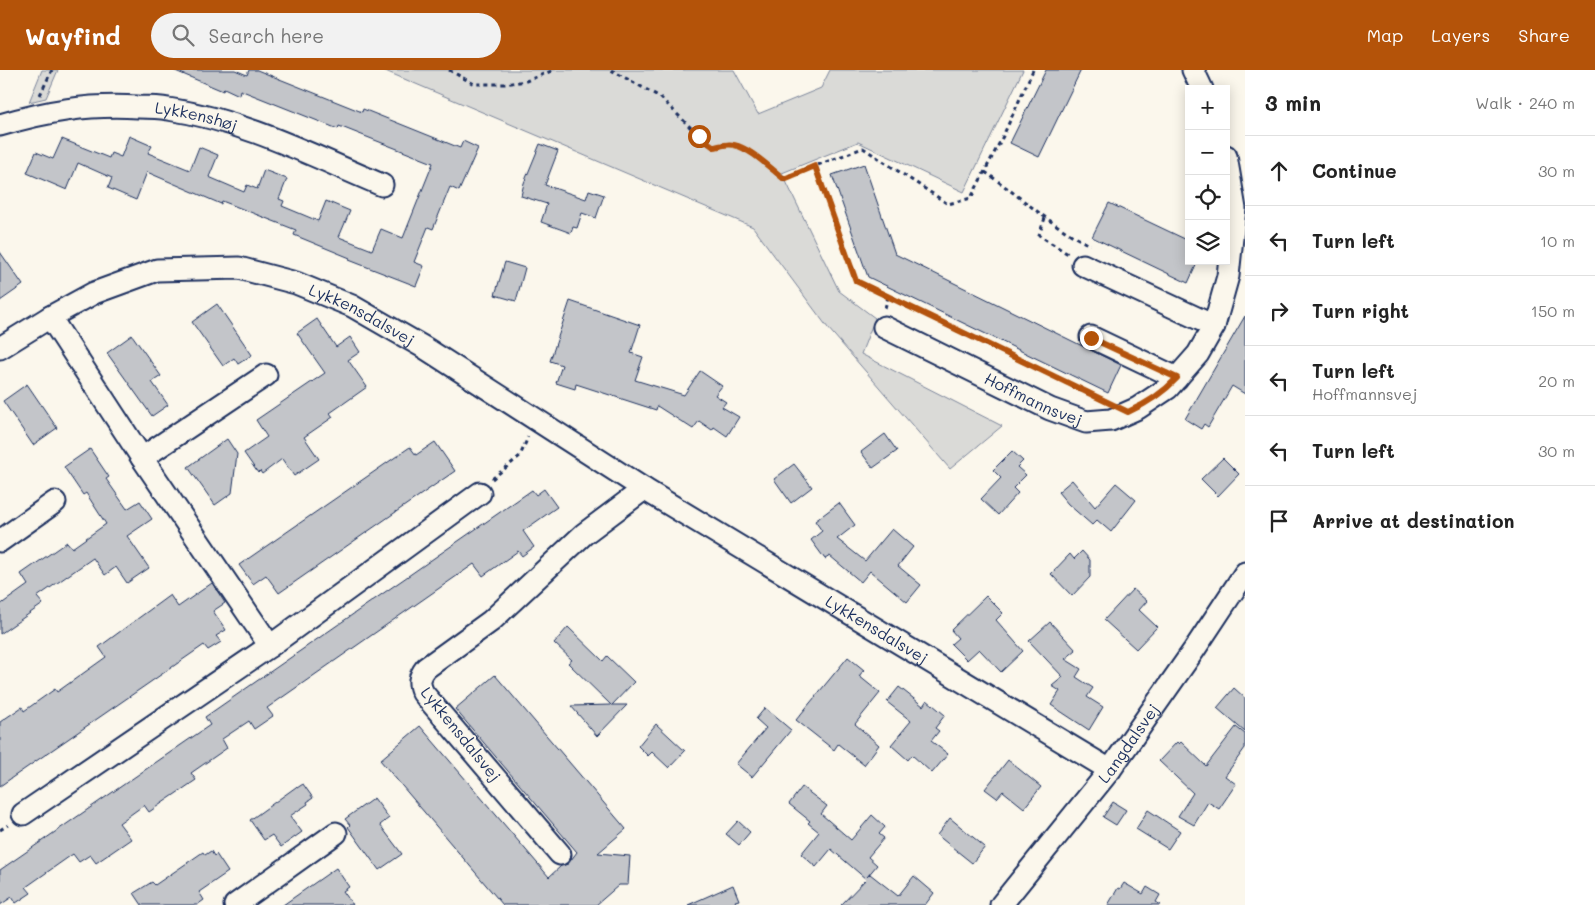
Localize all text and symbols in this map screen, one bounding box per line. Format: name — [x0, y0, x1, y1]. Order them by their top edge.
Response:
search box — [151, 13, 501, 58]
text: Wayfind — [25, 20, 121, 51]
icon: search — [169, 21, 197, 49]
text: Search here — [209, 23, 324, 48]
text: Map — [1367, 23, 1403, 47]
text: Layers — [1431, 23, 1490, 47]
text: Share — [1518, 23, 1570, 47]
map controls — [1185, 85, 1230, 265]
button: + — [1185, 85, 1230, 130]
text: 3 min — [1265, 89, 1321, 116]
text: Walk · 240 m — [1475, 92, 1575, 113]
street label: Lykkenshøj — [154, 96, 240, 135]
route start — [688, 125, 711, 148]
button: − — [1185, 130, 1230, 175]
icon: ahead — [1265, 157, 1293, 185]
text: Continue — [1312, 158, 1397, 183]
text: 30 m — [1538, 160, 1575, 181]
button: locate — [1185, 175, 1230, 220]
button: layers — [1185, 220, 1230, 265]
icon: left — [1265, 227, 1293, 255]
text: Turn left — [1312, 228, 1395, 253]
text: 10 m — [1540, 230, 1575, 251]
street label: Lykkensdalsvej — [306, 279, 419, 350]
icon: right — [1265, 297, 1293, 325]
text: Turn right — [1312, 298, 1409, 323]
text: 150 m — [1531, 300, 1575, 321]
route end — [1080, 327, 1103, 350]
text: Turn left — [1312, 358, 1395, 383]
street label: Hoffmannsvej — [981, 367, 1085, 430]
icon: left — [1265, 367, 1293, 395]
text: 20 m — [1538, 370, 1575, 391]
text: Hoffmannsvej — [1312, 383, 1417, 404]
icon: left — [1265, 437, 1293, 465]
text: Turn left — [1312, 438, 1395, 463]
text: 30 m — [1538, 440, 1575, 461]
icon: arrive — [1265, 507, 1293, 535]
text: Arrive at destination — [1312, 508, 1515, 533]
street label: Lykkensdalsvej — [822, 590, 932, 668]
street label: Lykkensdalsvej — [417, 682, 506, 785]
street label: Langdalsvej — [1093, 699, 1163, 787]

